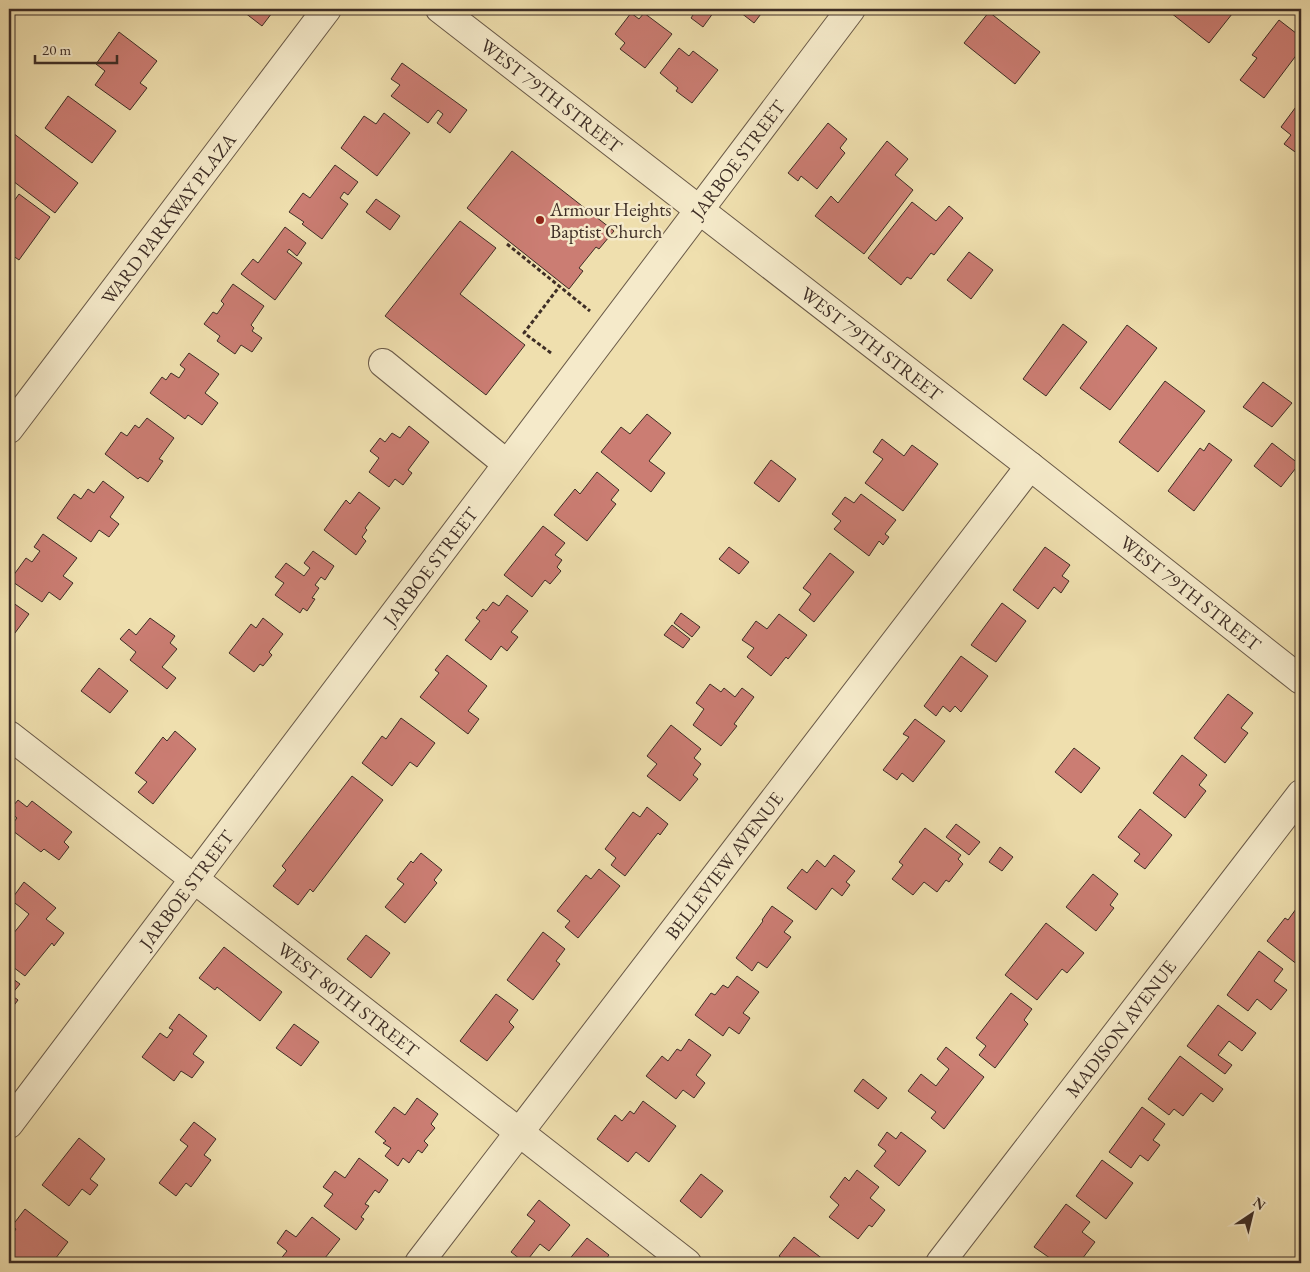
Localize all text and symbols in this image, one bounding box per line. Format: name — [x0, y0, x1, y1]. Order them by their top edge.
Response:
scale bar — [35, 32, 118, 64]
street label: WEST 79TH STREET — [475, 32, 628, 158]
text: 20 m — [42, 40, 71, 59]
street label: JARBOE STREET — [683, 95, 791, 225]
street label: WARD PARKWAY PLAZA — [95, 127, 242, 309]
place label: Armour Heights Baptist Church — [549, 197, 671, 244]
marker: Armour Heights Baptist Church — [534, 214, 546, 226]
street label: WEST 79TH STREET — [796, 280, 948, 406]
street label: JARBOE STREET — [376, 502, 483, 632]
street label: WEST 79TH STREET — [1115, 529, 1267, 656]
street label: BELLEVIEW AVENUE — [659, 786, 789, 944]
street label: JARBOE STREET — [132, 825, 239, 955]
street label: WEST 80TH STREET — [272, 936, 424, 1062]
street label: MADISON AVENUE — [1060, 954, 1182, 1102]
north arrow — [1228, 1190, 1278, 1240]
text: N — [1250, 1193, 1270, 1214]

